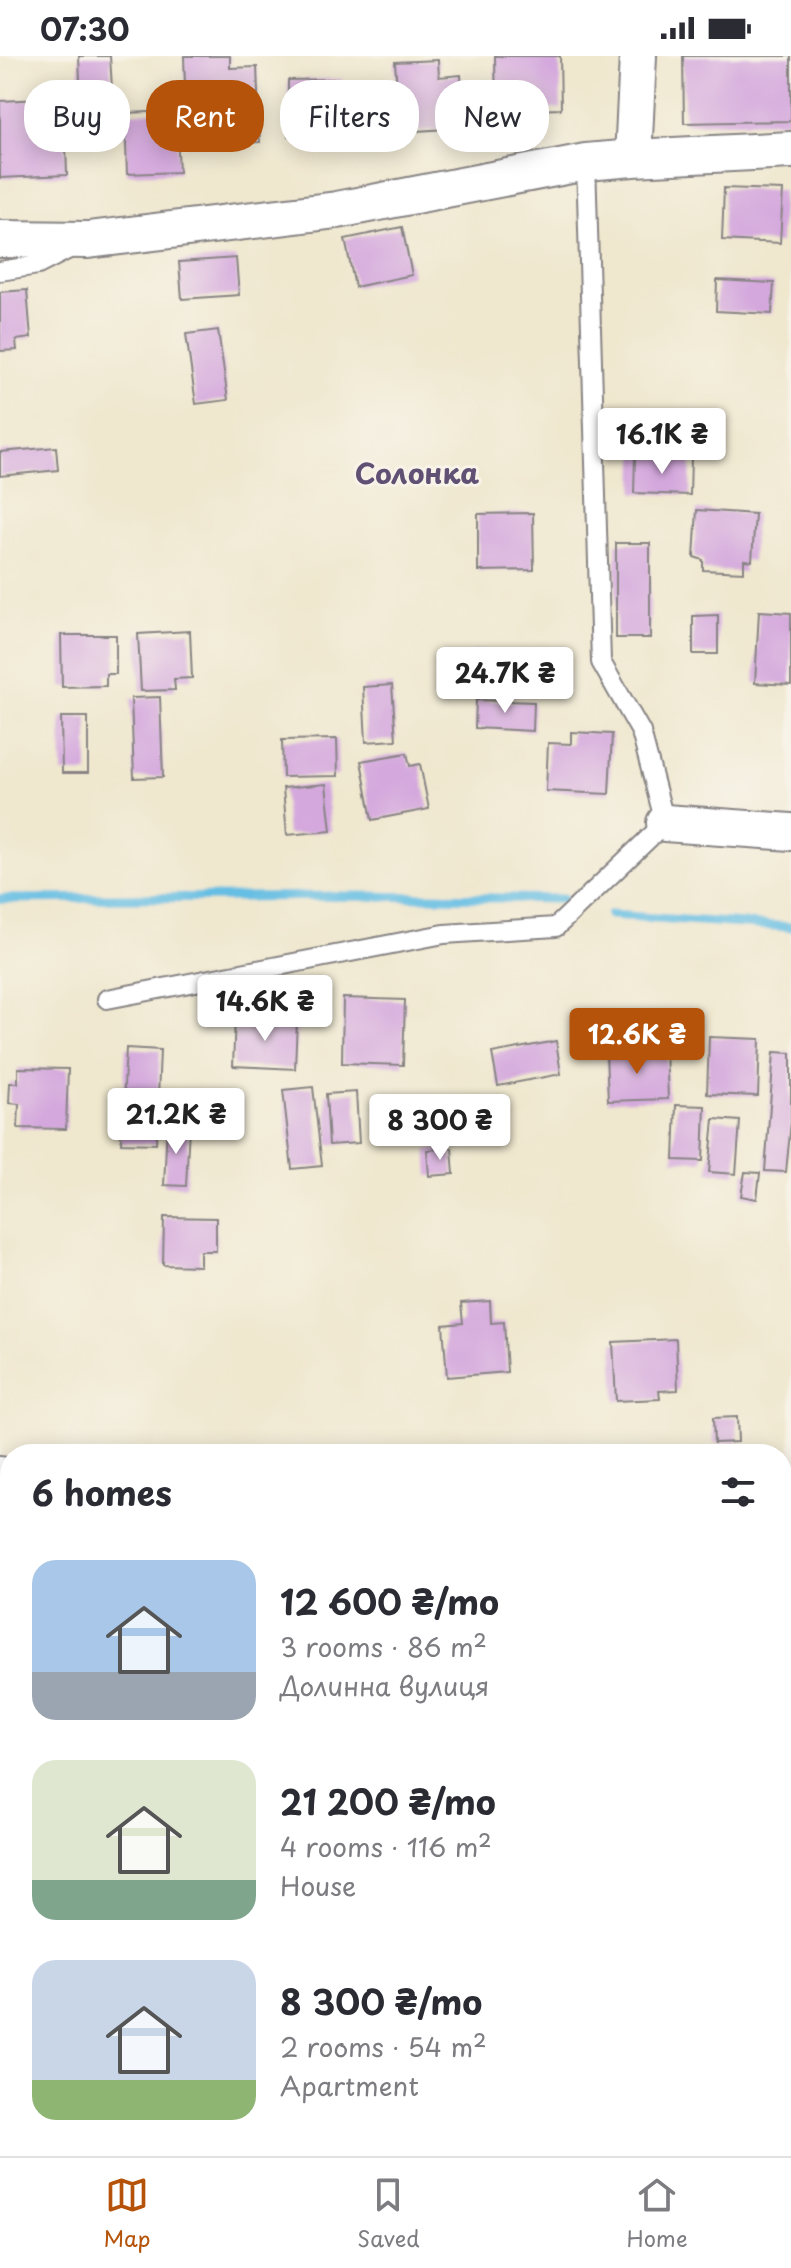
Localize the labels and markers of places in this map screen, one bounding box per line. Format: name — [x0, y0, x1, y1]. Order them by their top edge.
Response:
pin: 16.1K ₴ — [588, 408, 736, 476]
pin: 24.7K ₴ — [431, 647, 579, 715]
pin: 14.6K ₴ — [191, 975, 339, 1043]
pin: 12.6K ₴ — [563, 1008, 711, 1076]
pin: 21.2K ₴ — [102, 1088, 250, 1156]
pin: 8 300 ₴ — [366, 1094, 514, 1162]

